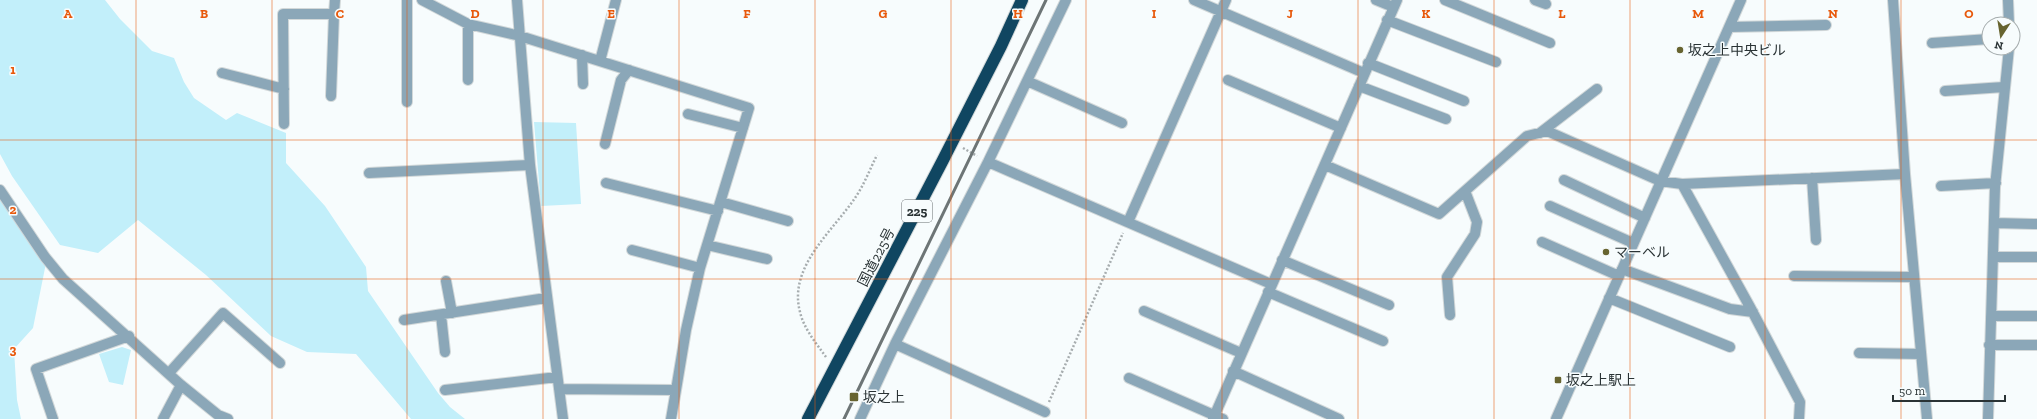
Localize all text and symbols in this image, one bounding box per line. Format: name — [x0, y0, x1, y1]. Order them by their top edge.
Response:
text: A — [64, 6, 73, 21]
text: B — [200, 6, 208, 21]
text: C — [336, 6, 344, 21]
text: D — [470, 6, 480, 21]
text: E — [607, 6, 615, 21]
text: F — [743, 6, 751, 21]
text: G — [879, 6, 888, 21]
text: H — [1013, 6, 1023, 21]
text: I — [1152, 6, 1157, 21]
text: J — [1287, 6, 1293, 21]
text: K — [1422, 6, 1431, 21]
text: L — [1558, 6, 1566, 21]
text: M — [1692, 6, 1704, 21]
text: N — [1828, 6, 1838, 21]
text: O — [1964, 6, 1974, 21]
north arrow — [1981, 16, 2021, 56]
text: N — [1993, 38, 2004, 53]
place label: 坂之上中央ビル — [1688, 42, 1786, 59]
marker: 坂之上中央ビル — [1675, 45, 1685, 55]
text: 1 — [10, 62, 16, 77]
road number: 225 — [902, 200, 932, 222]
text: 2 — [10, 202, 17, 217]
street label: 国道225号 — [854, 225, 898, 289]
place label: マーベル — [1614, 244, 1670, 261]
marker: マーベル — [1601, 247, 1611, 257]
text: 3 — [10, 342, 17, 357]
place label: 坂之上駅上 — [1566, 372, 1636, 389]
marker: 坂之上駅上 — [1553, 375, 1563, 385]
scale bar — [1893, 377, 2005, 403]
text: 50 m — [1899, 384, 1926, 398]
place label: 坂之上 — [863, 389, 905, 406]
marker: 坂之上 — [848, 391, 860, 403]

